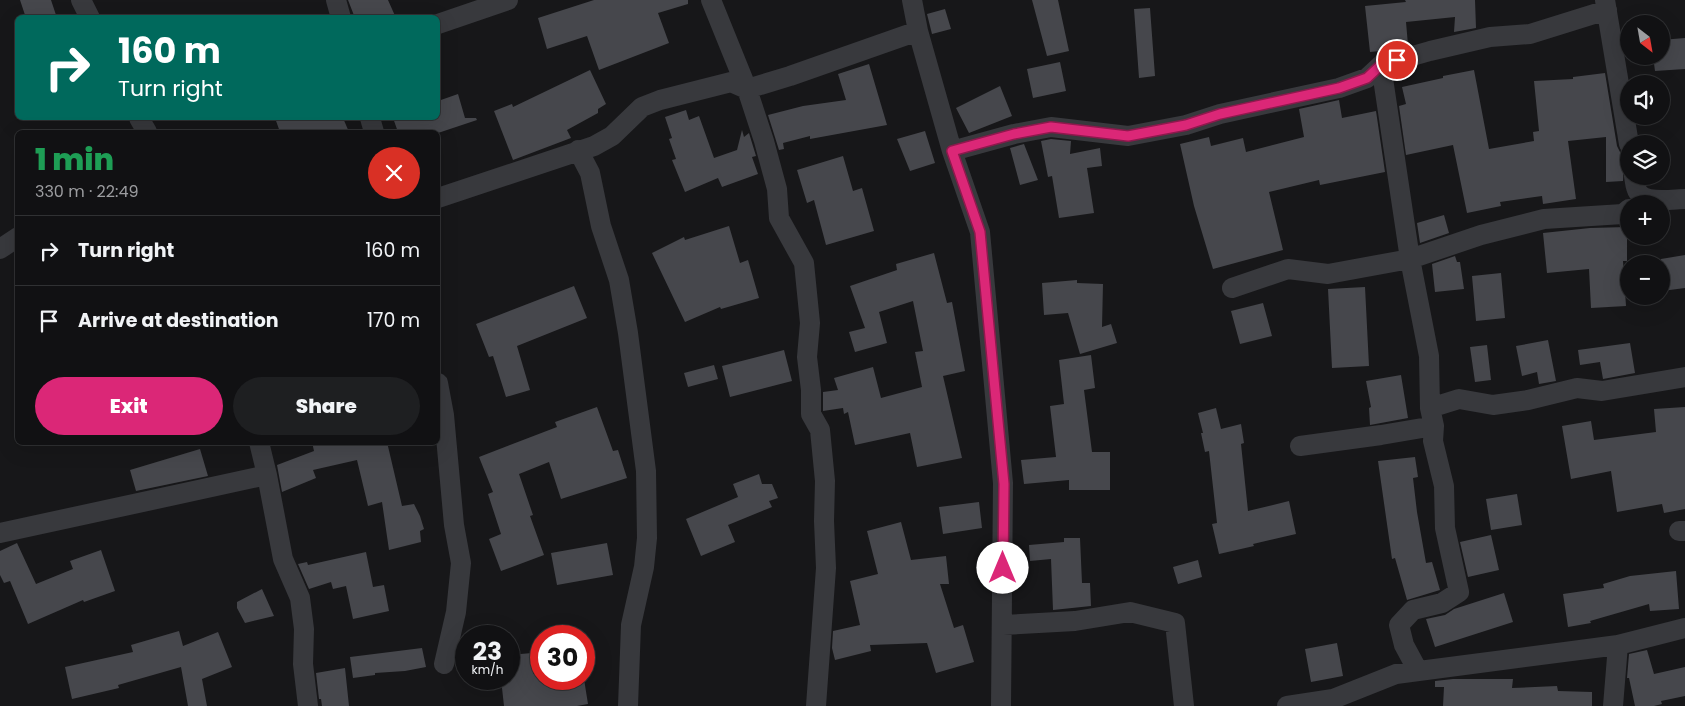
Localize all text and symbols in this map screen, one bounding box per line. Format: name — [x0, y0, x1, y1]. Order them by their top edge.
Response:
north arrow — [1620, 15, 1670, 65]
map controls — [1620, 15, 1670, 305]
text: 160 m — [118, 26, 221, 75]
icon: right — [35, 35, 100, 100]
pin — [1376, 39, 1418, 81]
icon: arrive — [1383, 46, 1411, 74]
text: Turn right — [118, 73, 223, 104]
button: sound — [1620, 75, 1670, 125]
button: layers — [1620, 135, 1670, 185]
text: 1 min — [35, 138, 114, 181]
button: close — [368, 147, 420, 199]
text: 330 m · 22:49 — [35, 180, 139, 203]
button: + — [1620, 195, 1670, 245]
icon: right — [35, 237, 63, 265]
text: Turn right — [78, 237, 174, 264]
text: 160 m — [365, 237, 420, 264]
button: − — [1620, 255, 1670, 305]
icon: arrive — [35, 307, 63, 335]
text: Arrive at destination — [78, 307, 279, 334]
text: 170 m — [367, 307, 420, 334]
button: Exit — [35, 377, 223, 435]
button: Share — [233, 377, 420, 435]
position arrow — [976, 541, 1028, 593]
speed limit sign: 30 — [530, 625, 595, 690]
text: 23 — [473, 634, 502, 669]
text: km/h — [472, 661, 503, 678]

